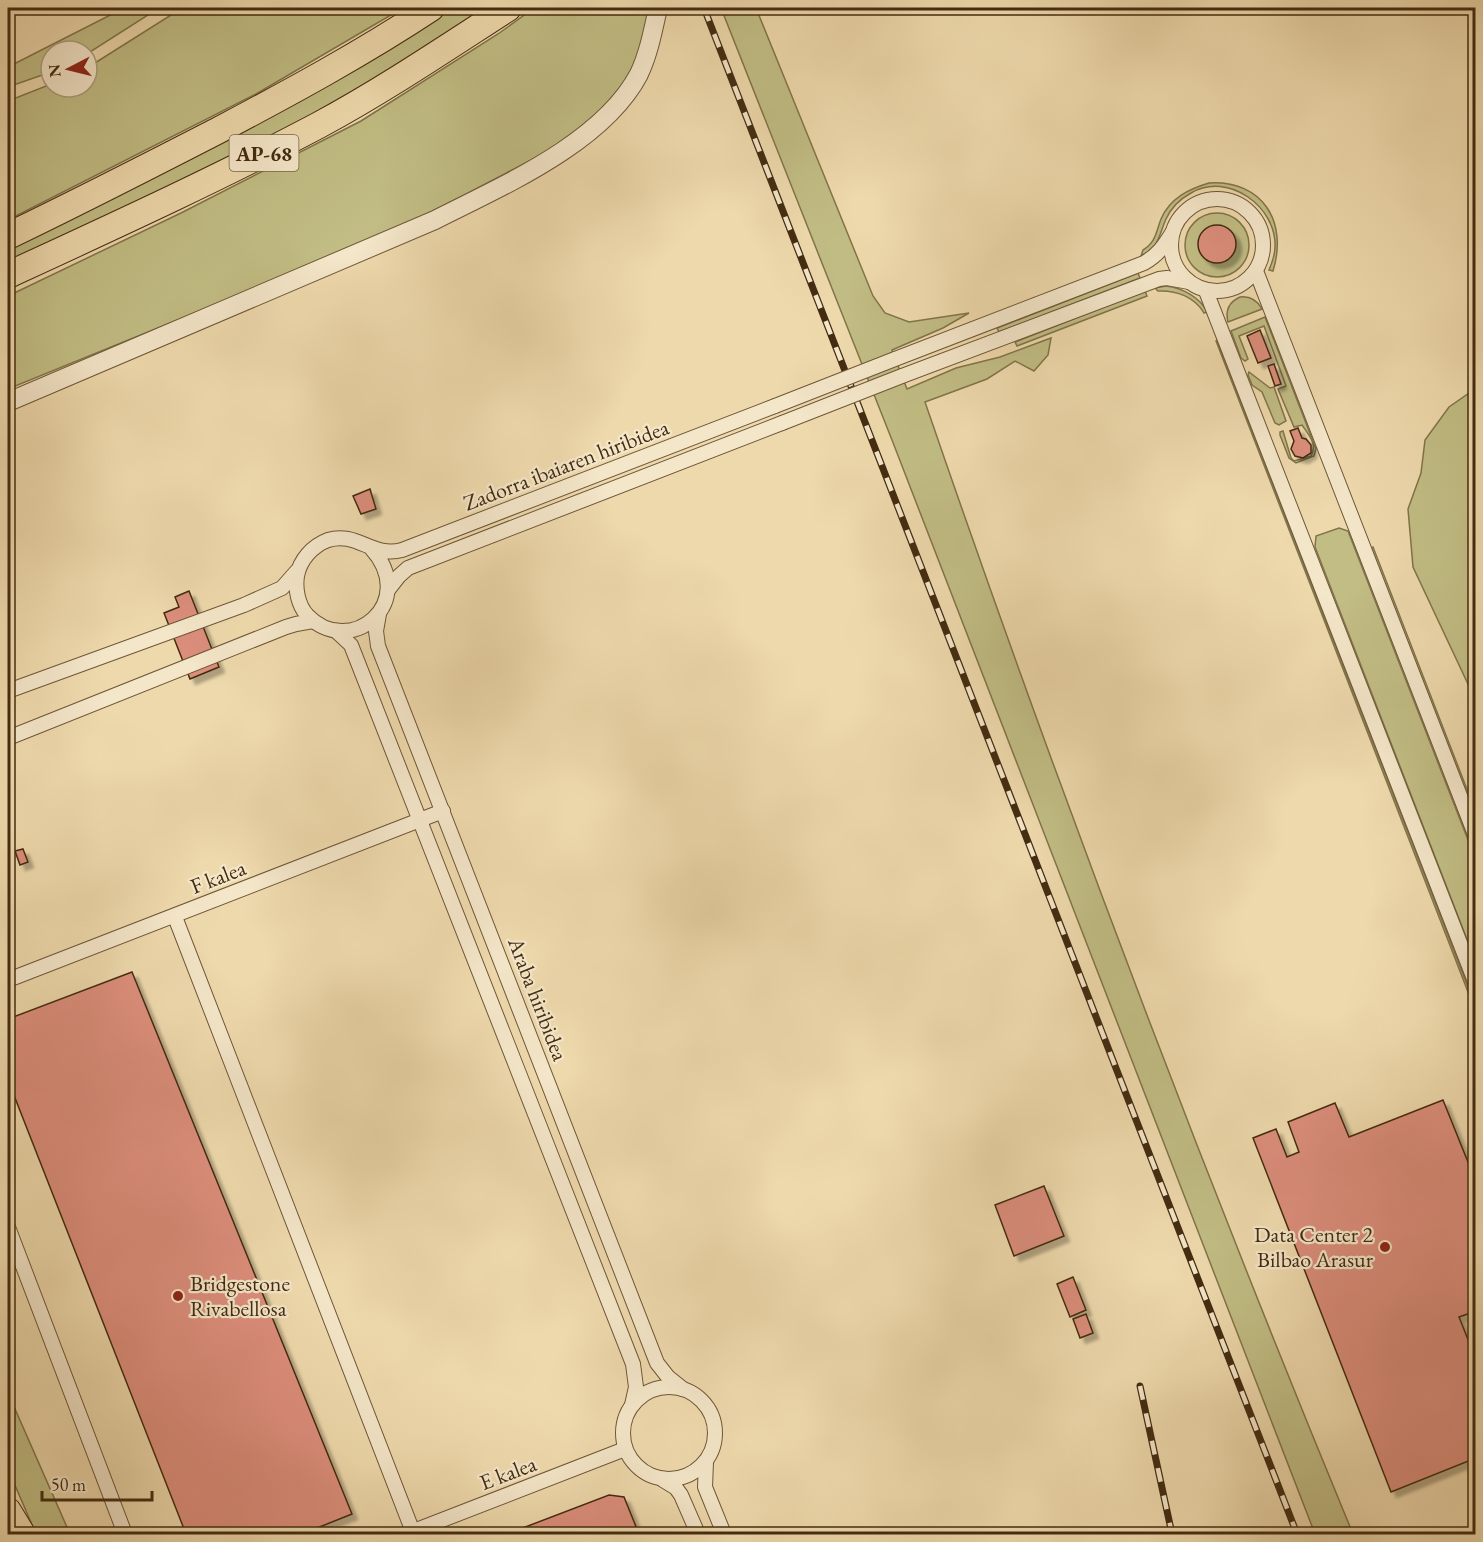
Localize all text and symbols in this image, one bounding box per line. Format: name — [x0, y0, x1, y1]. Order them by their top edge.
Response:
north arrow — [39, 39, 99, 99]
text: N — [43, 63, 66, 78]
road number: AP-68 — [230, 135, 298, 171]
street label: Zadorra ibaiaren hiribidea — [459, 412, 673, 518]
street label: F kalea — [186, 853, 250, 901]
street label: Araba hiribidea — [501, 932, 575, 1065]
place label: Data Center 2 Bilbao Arasur — [1254, 1220, 1374, 1274]
marker: Data Center 2 Bilbao Arasur — [1378, 1240, 1392, 1254]
place label: Bridgestone Rivabellosa — [190, 1269, 290, 1323]
marker: Bridgestone Rivabellosa — [171, 1289, 185, 1303]
street label: E kalea — [475, 1449, 541, 1497]
scale bar — [42, 1464, 152, 1502]
text: 50 m — [51, 1473, 86, 1496]

